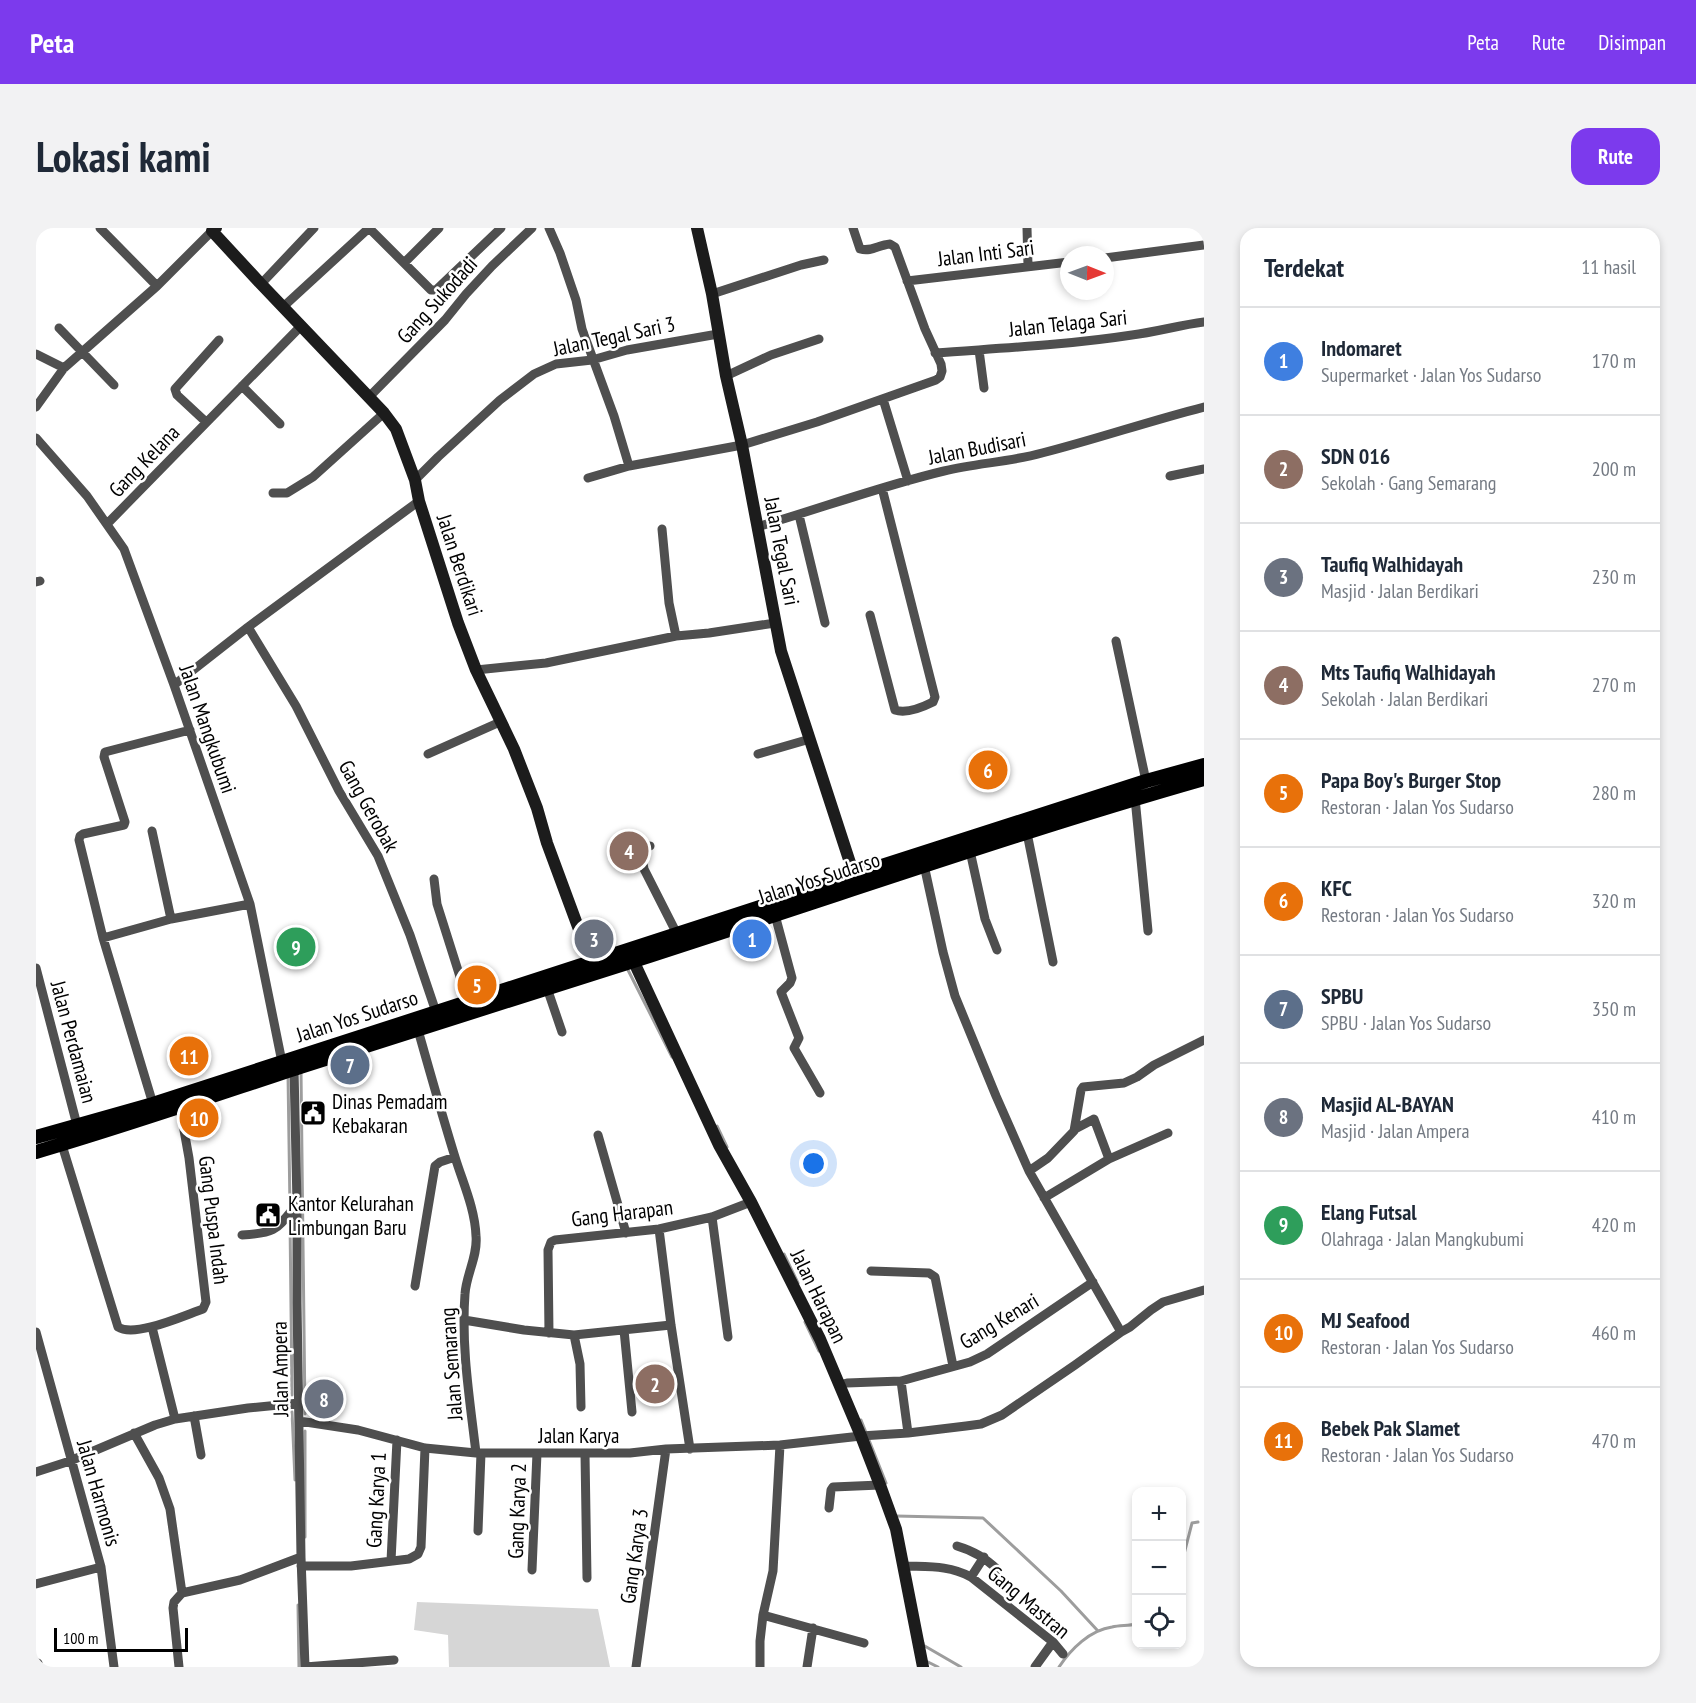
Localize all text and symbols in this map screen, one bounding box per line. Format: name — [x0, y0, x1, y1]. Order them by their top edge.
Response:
text: Peta — [30, 24, 74, 61]
text: Peta — [1467, 29, 1499, 56]
text: Rute — [1532, 29, 1565, 56]
text: Disimpan — [1598, 29, 1666, 56]
button: Rute — [1571, 128, 1660, 185]
text: Lokasi kami — [36, 129, 211, 184]
street label: Jalan Inti Sari — [935, 234, 1036, 272]
north arrow — [1060, 246, 1114, 300]
street label: Gang Sukodadi — [391, 251, 483, 349]
text: Terdekat — [1264, 251, 1344, 284]
text: 11 hasil — [1581, 254, 1636, 280]
street label: Jalan Telaga Sari — [1007, 303, 1128, 343]
street label: Jalan Tegal Sari 3 — [550, 310, 677, 362]
text: Indomaret — [1321, 334, 1402, 362]
text: 1 — [1279, 348, 1288, 374]
text: 170 m — [1592, 348, 1636, 374]
text: Supermarket · Jalan Yos Sudarso — [1321, 362, 1541, 388]
street label: Gang Kelana — [103, 419, 185, 503]
street label: Jalan Budisari — [925, 425, 1028, 471]
text: SDN 016 — [1321, 442, 1390, 470]
text: 2 — [1279, 456, 1288, 482]
text: 200 m — [1592, 456, 1636, 482]
text: Sekolah · Gang Semarang — [1321, 470, 1496, 496]
street label: Jalan Tegal Sari — [758, 493, 806, 608]
street label: Jalan Berdikari — [431, 510, 489, 619]
text: Taufiq Walhidayah — [1321, 550, 1463, 578]
text: 3 — [1279, 564, 1288, 590]
text: 230 m — [1592, 564, 1636, 590]
text: Masjid · Jalan Berdikari — [1321, 578, 1479, 604]
text: Mts Taufiq Walhidayah — [1321, 658, 1496, 686]
street label: Jalan Mangkubumi — [173, 660, 243, 797]
text: 4 — [1279, 672, 1288, 698]
text: 270 m — [1592, 672, 1636, 698]
text: Sekolah · Jalan Berdikari — [1321, 686, 1488, 712]
pin: 6 — [968, 748, 1008, 792]
street label: Gang Gerobak — [333, 755, 405, 857]
text: Papa Boy's Burger Stop — [1321, 766, 1501, 794]
text: 5 — [1279, 780, 1288, 806]
text: 280 m — [1592, 780, 1636, 806]
text: Restoran · Jalan Yos Sudarso — [1321, 794, 1514, 820]
pin: 4 — [610, 828, 648, 874]
street label: Jalan Yos Sudarso — [754, 846, 883, 911]
text: KFC — [1321, 874, 1352, 902]
text: 6 — [1279, 888, 1288, 914]
text: 320 m — [1592, 888, 1636, 914]
text: Restoran · Jalan Yos Sudarso — [1321, 902, 1514, 928]
pin: 3 — [574, 916, 614, 962]
pin: 1 — [732, 916, 772, 962]
pin: 9 — [276, 924, 316, 970]
pin: 5 — [458, 962, 496, 1008]
street label: Jalan Perdamaian — [44, 977, 103, 1106]
text: SPBU — [1321, 982, 1363, 1010]
street label: Jalan Yos Sudarso — [292, 984, 421, 1049]
text: 7 — [1279, 996, 1288, 1022]
text: 350 m — [1592, 996, 1636, 1022]
text: SPBU · Jalan Yos Sudarso — [1321, 1010, 1491, 1036]
pin: 11 — [170, 1034, 208, 1078]
pin: 7 — [330, 1042, 370, 1088]
place label: Dinas Pemadam Kebakaran — [332, 1088, 448, 1139]
text: Masjid AL-BAYAN — [1321, 1090, 1454, 1118]
pin: 10 — [180, 1096, 218, 1140]
public building icon: Dinas Pemadam Kebakaran — [298, 1098, 328, 1128]
text: 8 — [1279, 1104, 1288, 1130]
text: 410 m — [1592, 1104, 1636, 1130]
text: Masjid · Jalan Ampera — [1321, 1118, 1469, 1144]
your location — [799, 1149, 828, 1178]
street label: Gang Puspa Indah — [193, 1154, 235, 1286]
place label: Kantor Kelurahan Limbungan Baru — [288, 1190, 414, 1241]
street label: Gang Harapan — [570, 1193, 674, 1233]
text: Elang Futsal — [1321, 1198, 1417, 1226]
public building icon: Kantor Kelurahan Limbungan Baru — [253, 1200, 283, 1230]
text: 9 — [1279, 1212, 1288, 1238]
text: 420 m — [1592, 1212, 1636, 1238]
text: Olahraga · Jalan Mangkubumi — [1321, 1226, 1524, 1252]
street label: Jalan Harapan — [784, 1244, 853, 1347]
street label: Gang Kenari — [954, 1287, 1044, 1355]
text: MJ Seafood — [1321, 1306, 1410, 1334]
street label: Jalan Semarang — [434, 1307, 468, 1422]
text: 10 — [1274, 1320, 1293, 1346]
text: 460 m — [1592, 1320, 1636, 1346]
street label: Jalan Ampera — [266, 1321, 294, 1418]
text: Restoran · Jalan Yos Sudarso — [1321, 1334, 1514, 1360]
pin: 2 — [636, 1362, 674, 1406]
pin: 8 — [304, 1376, 344, 1422]
text: Bebek Pak Slamet — [1321, 1414, 1460, 1442]
street label: Jalan Karya — [538, 1422, 619, 1449]
text: 11 — [1274, 1428, 1293, 1454]
text: 470 m — [1592, 1428, 1636, 1454]
street label: Jalan Harmonis — [71, 1436, 127, 1549]
text: Restoran · Jalan Yos Sudarso — [1321, 1442, 1514, 1468]
street label: Gang Karya 1 — [360, 1451, 392, 1549]
street label: Gang Karya 2 — [502, 1463, 532, 1559]
map controls — [1132, 1487, 1186, 1649]
button: + — [1132, 1487, 1186, 1541]
street label: Gang Karya 3 — [614, 1507, 654, 1605]
button: − — [1132, 1541, 1186, 1595]
street label: Gang Mastran — [982, 1560, 1076, 1644]
button: locate — [1132, 1595, 1186, 1649]
scale bar — [54, 1625, 188, 1652]
text: 100 m — [63, 1628, 98, 1648]

